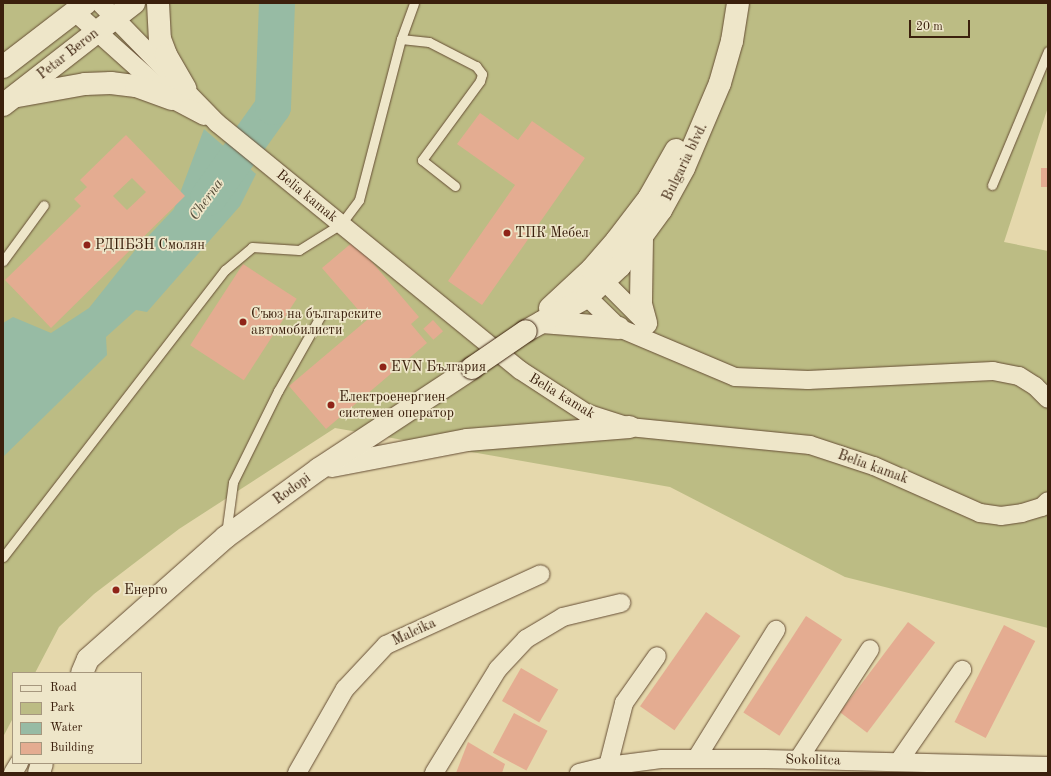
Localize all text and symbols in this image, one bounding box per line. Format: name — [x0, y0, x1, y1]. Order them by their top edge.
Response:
scale bar — [911, 12, 972, 38]
text: 20 m — [916, 21, 943, 33]
street label: Petar Beron — [34, 25, 102, 83]
street label: Bulgaria blvd. — [659, 120, 711, 204]
street label: Belia kamak — [273, 166, 341, 226]
water label: Cherna — [186, 176, 228, 224]
place label: ТПК Мебел — [515, 225, 589, 241]
marker: ТПК Мебел — [502, 228, 512, 238]
place label: РДПБЗН Смолян — [95, 237, 205, 253]
marker: РДПБЗН Смолян — [82, 240, 92, 250]
place label: Съюз на българските автомобилисти — [251, 306, 381, 338]
marker: Съюз на българските автомобилисти — [238, 317, 248, 327]
place label: EVN България — [391, 359, 486, 375]
marker: EVN България — [378, 362, 388, 372]
street label: Belia kamak — [526, 370, 598, 422]
place label: Електроенергиен системен оператор — [339, 389, 454, 422]
marker: Електроенергиен системен оператор — [326, 400, 336, 410]
street label: Belia kamak — [835, 446, 911, 488]
street label: Rodopi — [270, 470, 314, 508]
place label: Енерго — [124, 582, 167, 598]
marker: Енерго — [111, 585, 121, 595]
street label: Malcika — [389, 615, 439, 649]
legend — [12, 672, 142, 764]
text: Road — [50, 682, 77, 694]
text: Park — [50, 702, 75, 714]
text: Water — [50, 722, 82, 734]
text: Building — [50, 742, 94, 754]
street label: Sokolitca — [785, 751, 841, 769]

